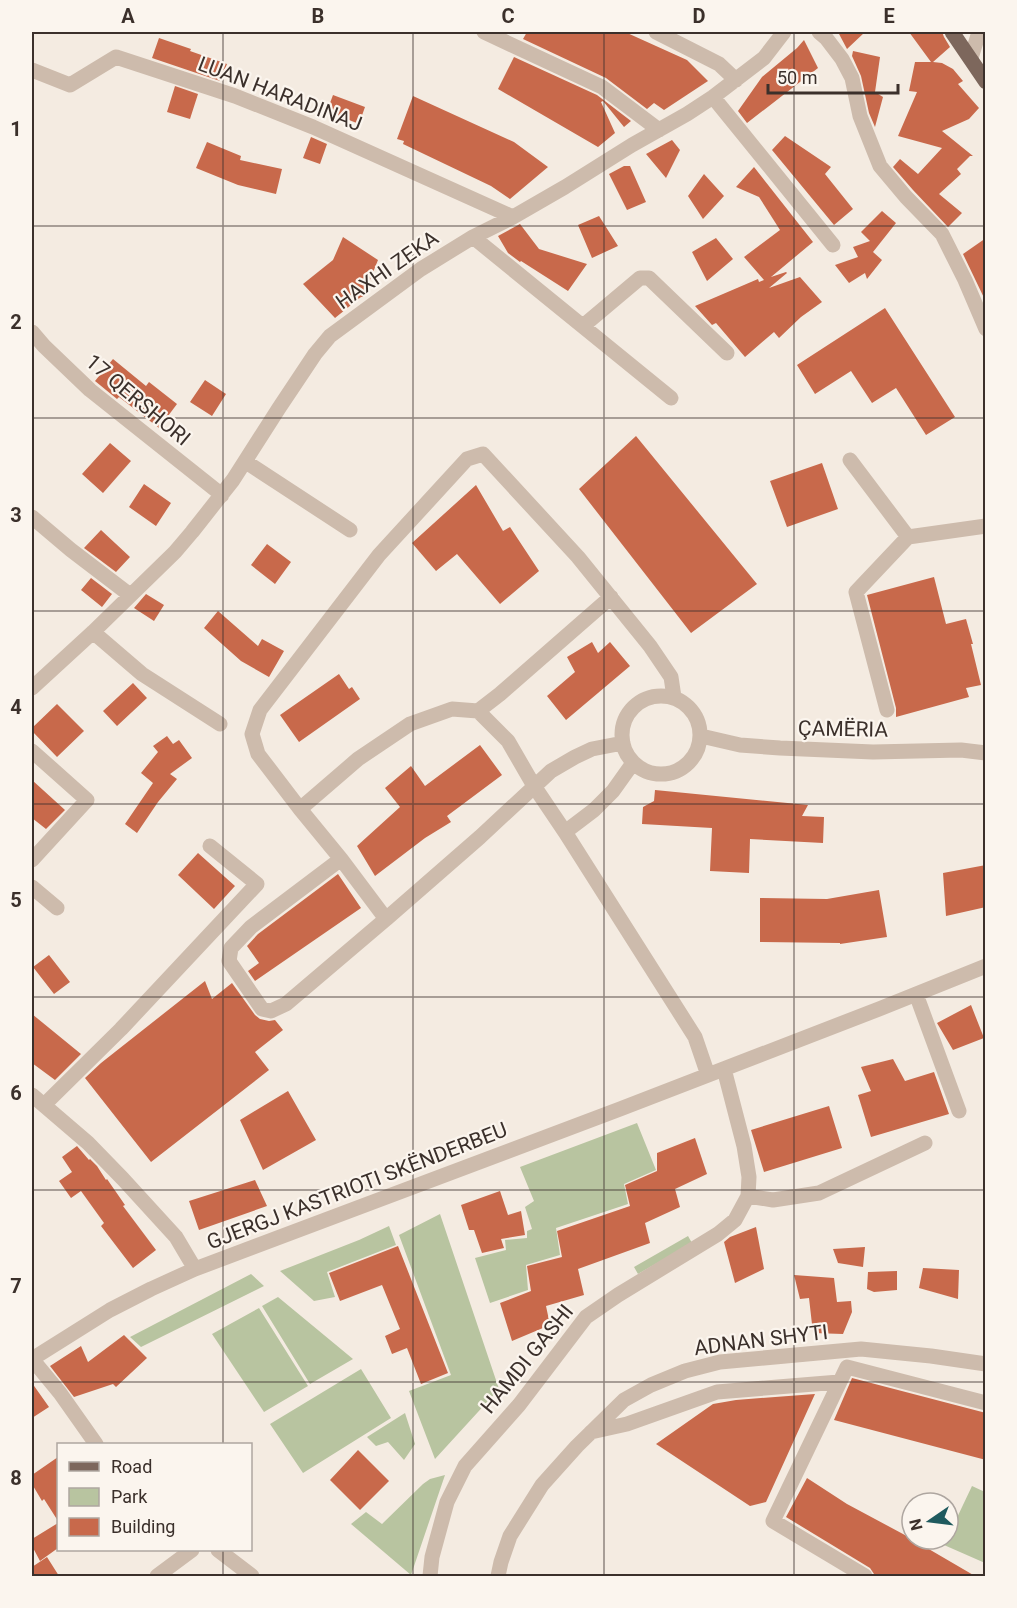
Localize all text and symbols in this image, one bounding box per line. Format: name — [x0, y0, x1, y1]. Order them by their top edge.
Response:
text: A — [121, 4, 135, 28]
text: B — [312, 4, 324, 28]
text: C — [501, 4, 515, 28]
text: D — [693, 4, 706, 28]
text: E — [883, 4, 895, 28]
street label: LUAN HARADINAJ — [195, 52, 365, 136]
scale bar — [768, 57, 898, 95]
text: 50 m — [777, 67, 817, 88]
text: 1 — [10, 117, 22, 141]
street label: HAXHI ZEKA — [331, 226, 443, 314]
text: 2 — [10, 310, 22, 334]
street label: 17 QERSHORI — [81, 349, 195, 451]
text: 3 — [10, 503, 22, 527]
text: 4 — [10, 695, 22, 719]
street label: ÇAMËRIA — [798, 716, 889, 742]
text: 5 — [10, 888, 22, 912]
text: 6 — [10, 1081, 22, 1105]
street label: GJERGJ KASTRIOTI SKËNDERBEU — [203, 1117, 511, 1255]
text: 7 — [10, 1274, 22, 1298]
street label: HAMDI GASHI — [476, 1300, 578, 1418]
street label: ADNAN SHYTI — [693, 1320, 829, 1360]
legend — [57, 1443, 252, 1551]
text: Road — [111, 1456, 152, 1477]
text: 8 — [10, 1466, 22, 1490]
text: Park — [111, 1486, 148, 1507]
north arrow — [900, 1491, 960, 1551]
text: Building — [111, 1516, 175, 1537]
text: N — [905, 1517, 927, 1532]

